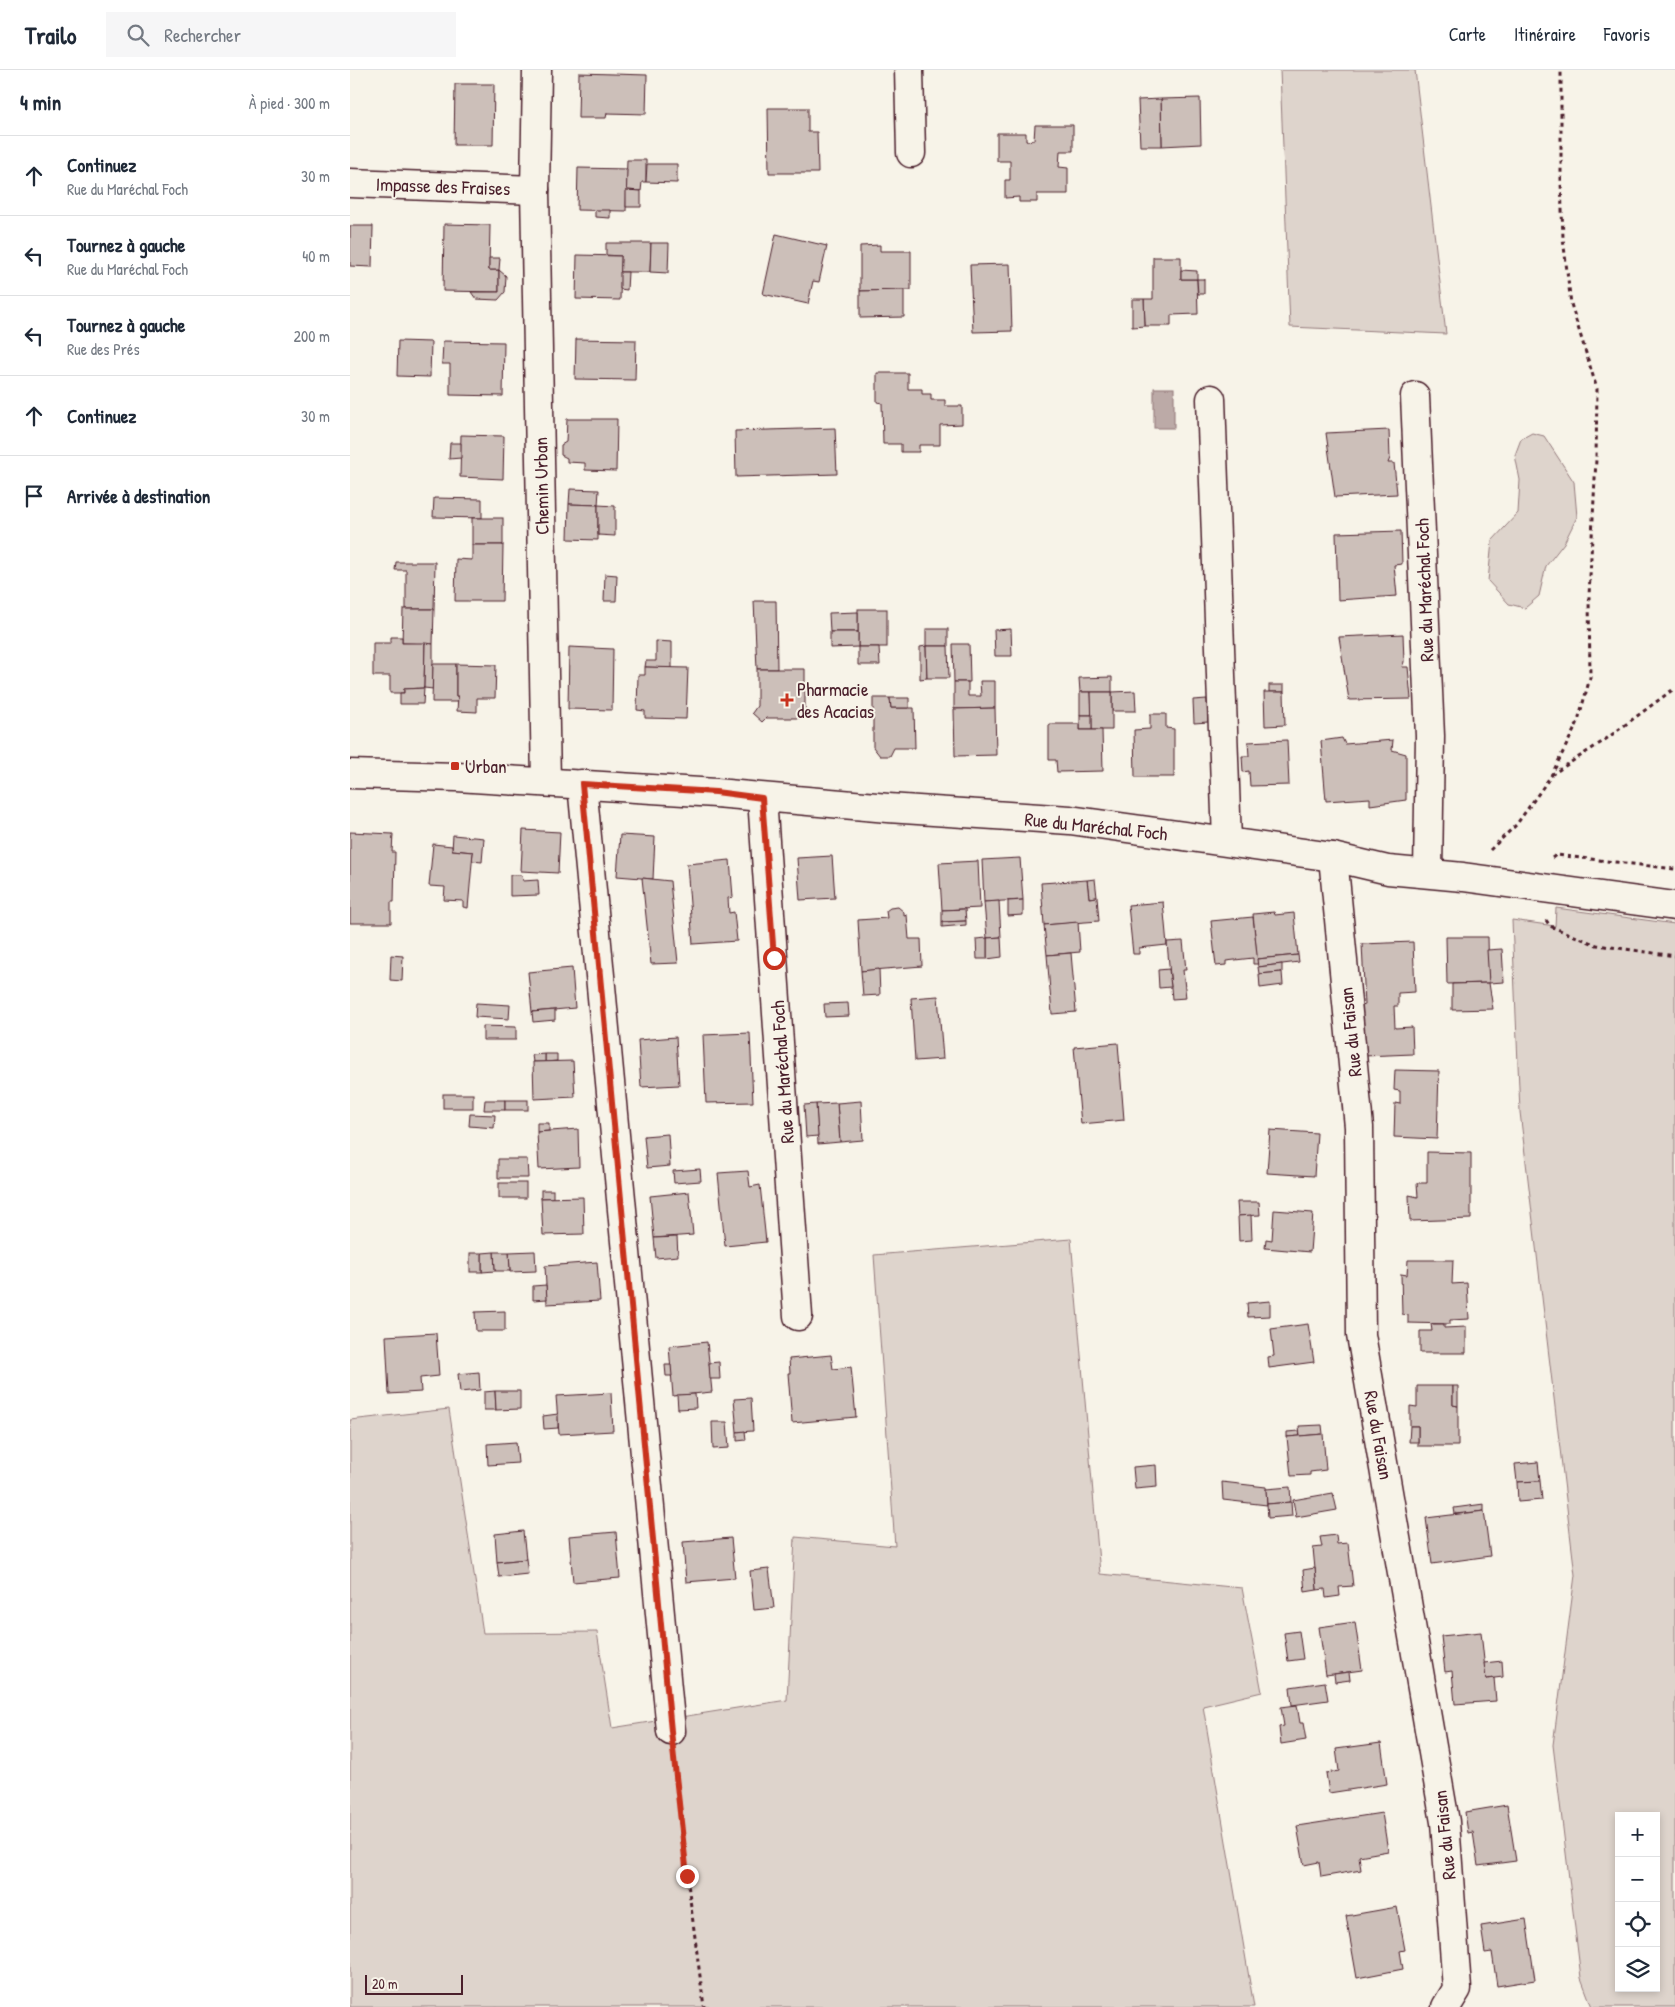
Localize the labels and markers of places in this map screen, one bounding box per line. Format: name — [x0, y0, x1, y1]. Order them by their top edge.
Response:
place label: Pharmacie des Acacias — [797, 676, 874, 724]
marker: Pharmacie des Acacias — [781, 694, 793, 706]
place label: Urban — [465, 753, 507, 779]
marker: Urban — [449, 760, 461, 772]

